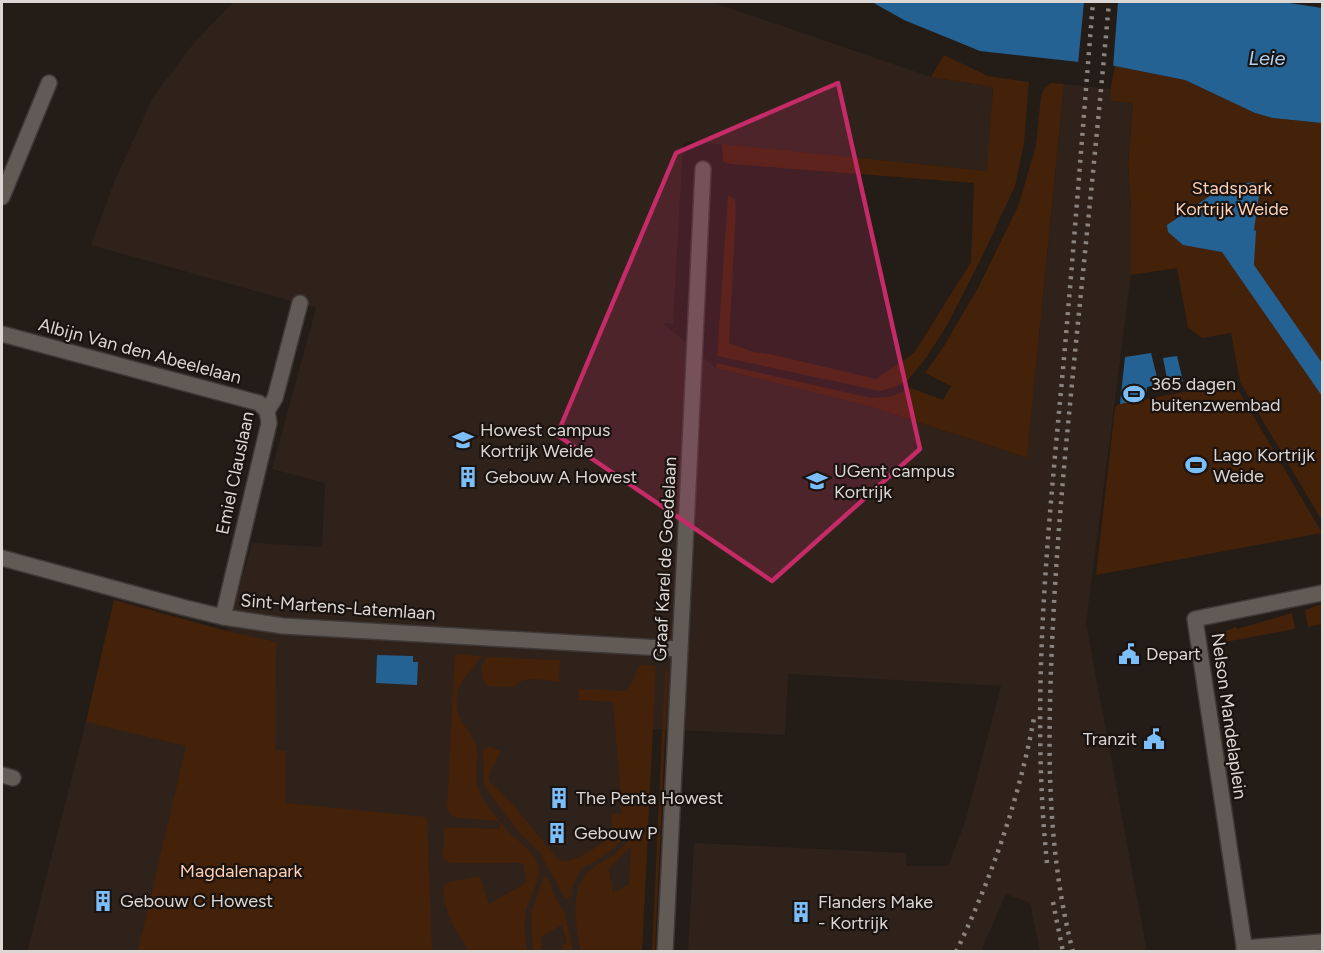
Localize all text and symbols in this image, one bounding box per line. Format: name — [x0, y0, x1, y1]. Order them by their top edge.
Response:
water label: Leie — [1249, 46, 1286, 70]
park label: Stadspark Kortrijk Weide — [1175, 177, 1289, 220]
street label: Albijn Van den Abeelelaan — [36, 313, 244, 389]
place label: 365 dagen buitenzwembad — [1151, 373, 1281, 416]
sports icon: 365 dagen buitenzwembad — [1122, 382, 1146, 406]
street label: Emiel Clauslaan — [211, 409, 259, 537]
place label: Howest campus Kortrijk Weide — [480, 419, 610, 462]
school or university icon: Howest campus Kortrijk Weide — [451, 428, 475, 452]
place label: Lago Kortrijk Weide — [1213, 444, 1315, 487]
sports icon: Lago Kortrijk Weide — [1184, 453, 1208, 477]
street label: Graaf Karel de Goedelaan — [649, 456, 681, 662]
place label: UGent campus Kortrijk — [834, 460, 955, 503]
building icon: Gebouw A Howest — [456, 465, 480, 489]
place label: Gebouw A Howest — [485, 466, 638, 488]
school or university icon: UGent campus Kortrijk — [805, 469, 829, 493]
street label: Sint-Martens-Latemlaan — [240, 589, 436, 625]
street label: Nelson Mandelaplein — [1206, 631, 1252, 801]
public building icon: Depart — [1117, 642, 1141, 666]
place label: Depart — [1146, 643, 1201, 665]
public building icon: Tranzit — [1142, 727, 1166, 751]
place label: Tranzit — [1083, 728, 1137, 750]
building icon: The Penta Howest — [547, 786, 571, 810]
place label: The Penta Howest — [576, 787, 724, 809]
building icon: Gebouw P — [545, 821, 569, 845]
place label: Gebouw P — [574, 822, 658, 844]
park label: Magdalenapark — [180, 860, 302, 882]
building icon: Gebouw C Howest — [91, 889, 115, 913]
place label: Gebouw C Howest — [120, 890, 273, 912]
place label: Flanders Make - Kortrijk — [818, 891, 933, 934]
building icon: Flanders Make - Kortrijk — [789, 900, 813, 924]

